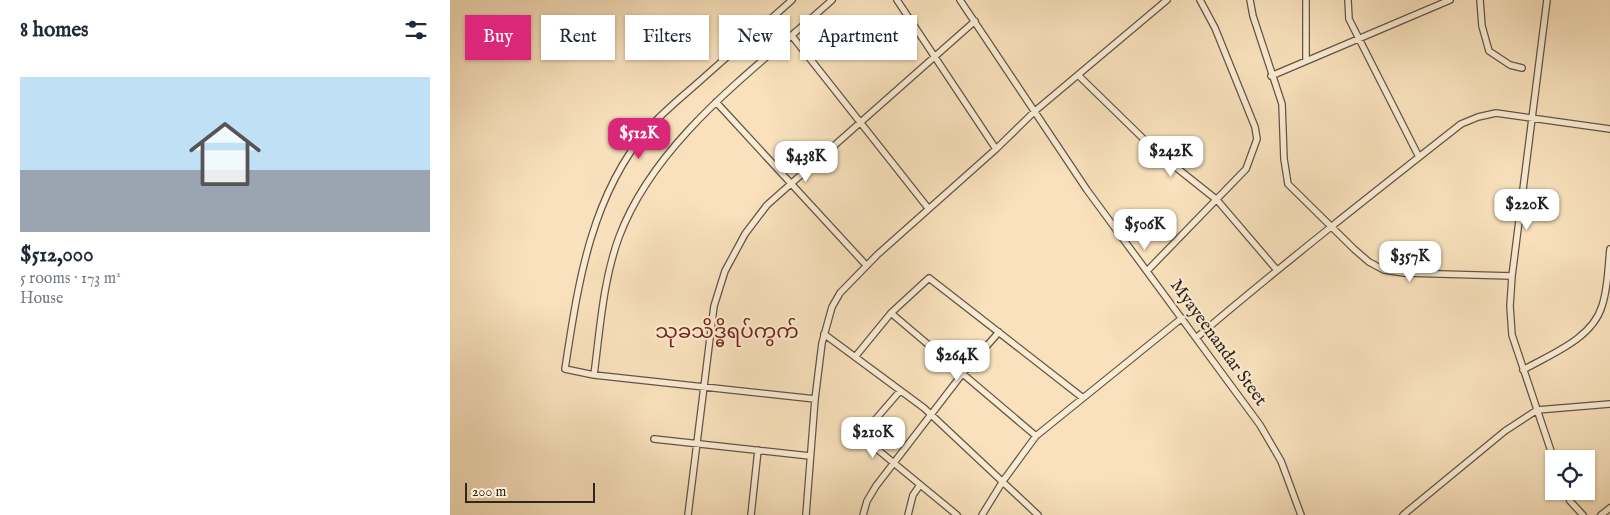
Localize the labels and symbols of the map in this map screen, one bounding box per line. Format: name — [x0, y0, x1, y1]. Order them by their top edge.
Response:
pin: $512K — [604, 118, 674, 160]
pin: $242K — [1136, 136, 1206, 178]
pin: $438K — [771, 140, 841, 183]
pin: $220K — [1492, 188, 1562, 231]
pin: $506K — [1110, 208, 1180, 251]
pin: $357K — [1375, 240, 1445, 283]
street label: Myayeenandar Steet — [1164, 275, 1272, 411]
district label: သုခသိဒ္ဓိရပ်ကွက် — [655, 317, 799, 348]
pin: $264K — [922, 340, 992, 382]
pin: $210K — [838, 416, 908, 459]
scale bar — [465, 480, 595, 503]

